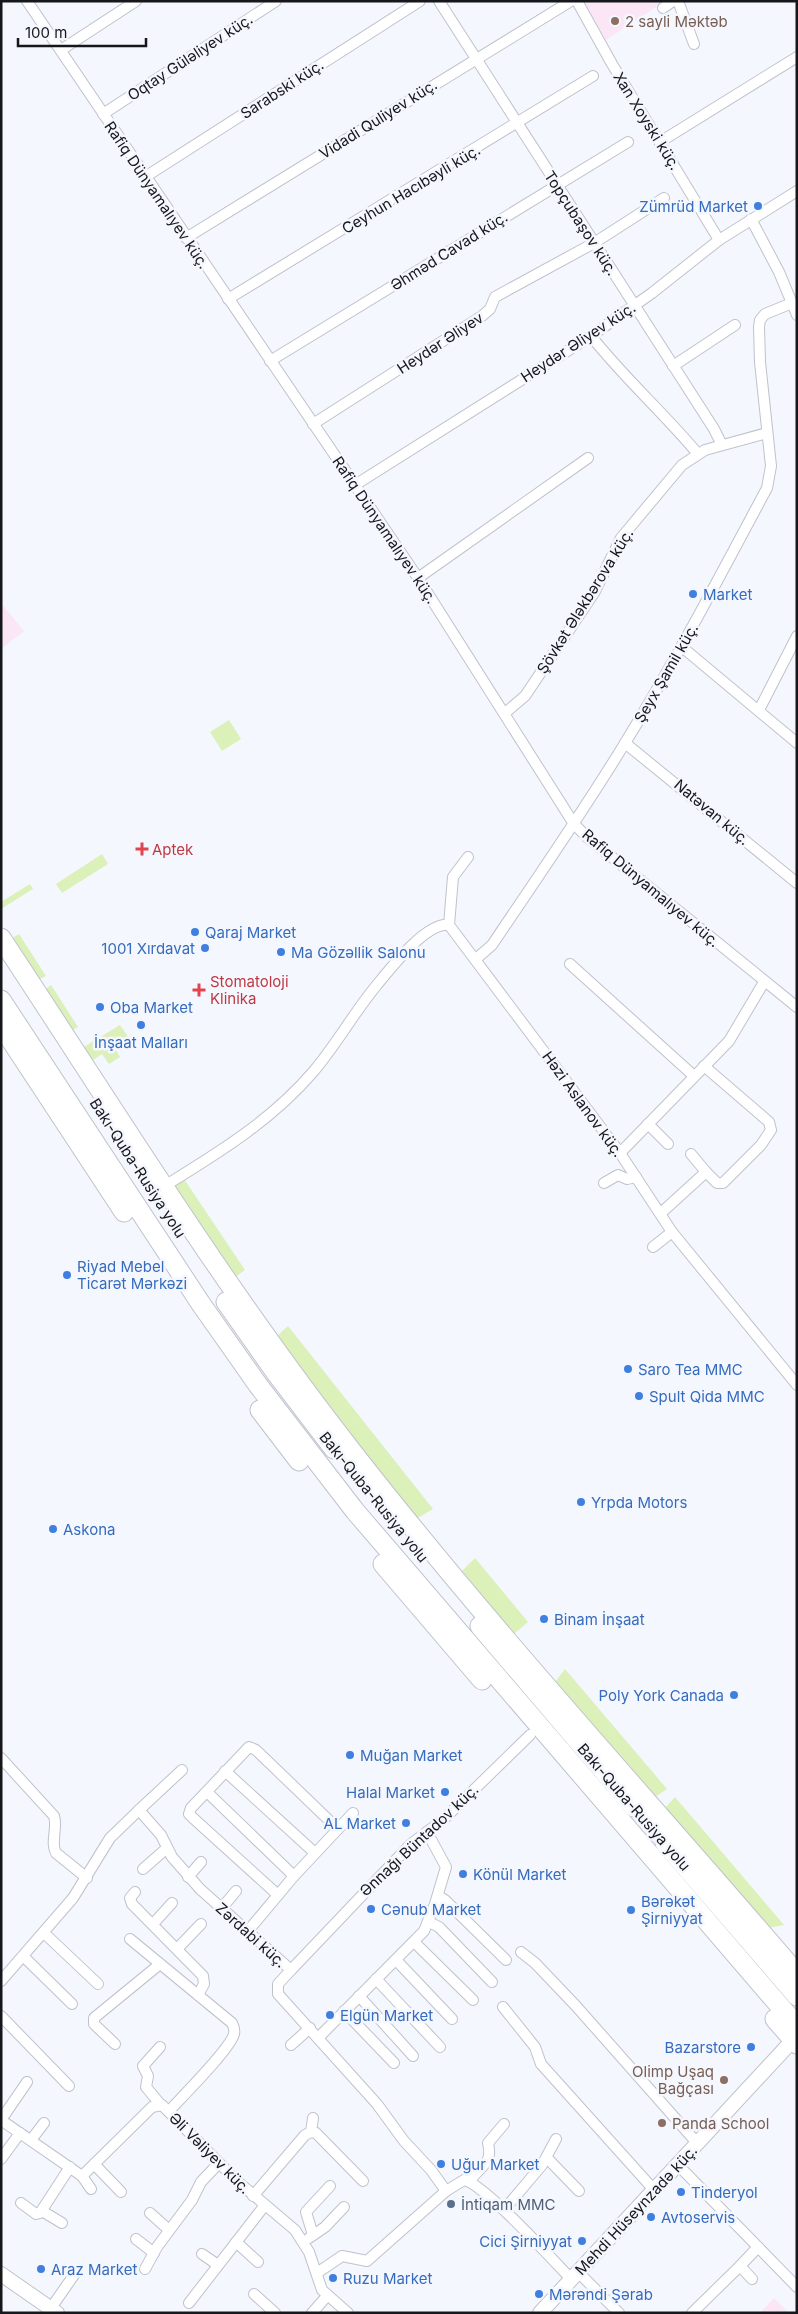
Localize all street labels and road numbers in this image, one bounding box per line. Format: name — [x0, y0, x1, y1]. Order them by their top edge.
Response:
street label: Oqtay Güləliyev küç. — [124, 9, 256, 105]
street label: Sarabski küç. — [237, 55, 327, 123]
street label: Xan Xoyski küç. — [609, 69, 685, 173]
street label: Vidadi Quliyev küç. — [316, 75, 440, 163]
street label: Rafiq Dünyamalıyev küç. — [101, 118, 213, 272]
street label: Ceyhun Hacıbəyli küç. — [338, 140, 484, 238]
street label: Topçubaşov küç. — [540, 167, 622, 279]
street label: Əhməd Cavad küç. — [387, 207, 511, 295]
street label: Heydər Əliyev küç. — [517, 298, 639, 386]
street label: Heydər Əliyev — [393, 308, 487, 378]
street label: Rafiq Dünyamalıyev küç. — [329, 453, 441, 607]
street label: Şövkət Ələkbərova küç. — [533, 525, 637, 677]
street label: Şeyx Şamil küç. — [630, 620, 702, 726]
street label: Natəvan küç. — [670, 775, 754, 849]
street label: Rafiq Dünyamalıyev küç. — [578, 825, 724, 951]
street label: Həzi Aslanov küç. — [538, 1047, 628, 1161]
street label: Bakı-Quba-Rusiya yolu — [86, 1095, 190, 1241]
street label: Bakı-Quba-Rusiya yolu — [315, 1428, 433, 1566]
street label: Bakı-Quba-Rusiya yolu — [573, 1739, 695, 1875]
street label: Ənnağı Büntadov küç. — [356, 1780, 482, 1900]
street label: Zərdabi küç. — [212, 1898, 290, 1972]
street label: Əli Vəliyev küç. — [165, 2108, 255, 2198]
street label: Mehdi Hüseynzadə küç. — [571, 2141, 701, 2279]

